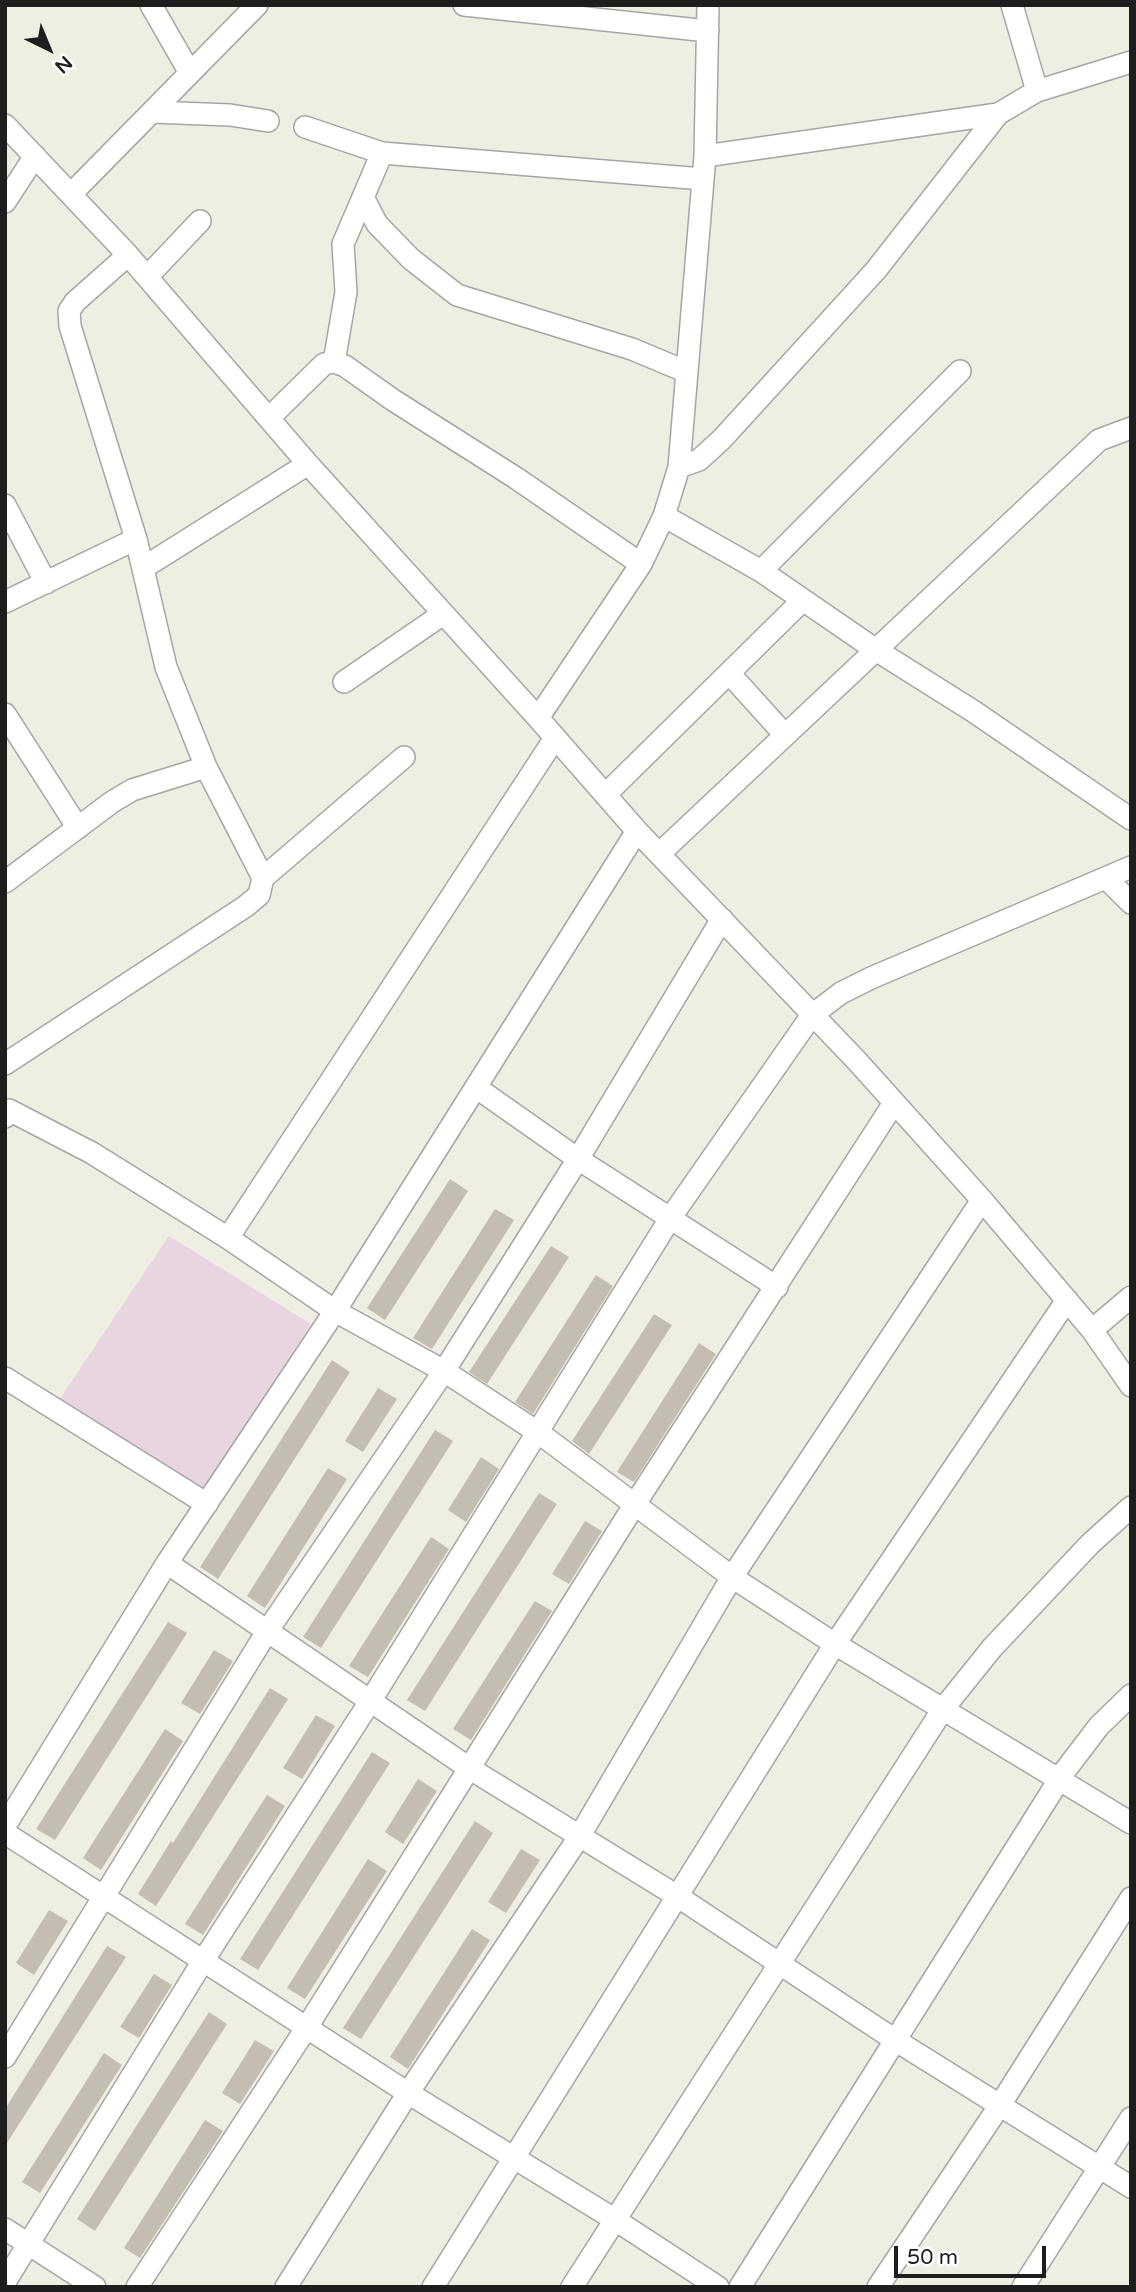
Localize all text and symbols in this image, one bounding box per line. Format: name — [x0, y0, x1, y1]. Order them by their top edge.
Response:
north arrow — [14, 14, 84, 84]
text: N — [50, 51, 76, 78]
scale bar — [898, 2232, 1050, 2276]
text: 50 m — [907, 2245, 958, 2270]

